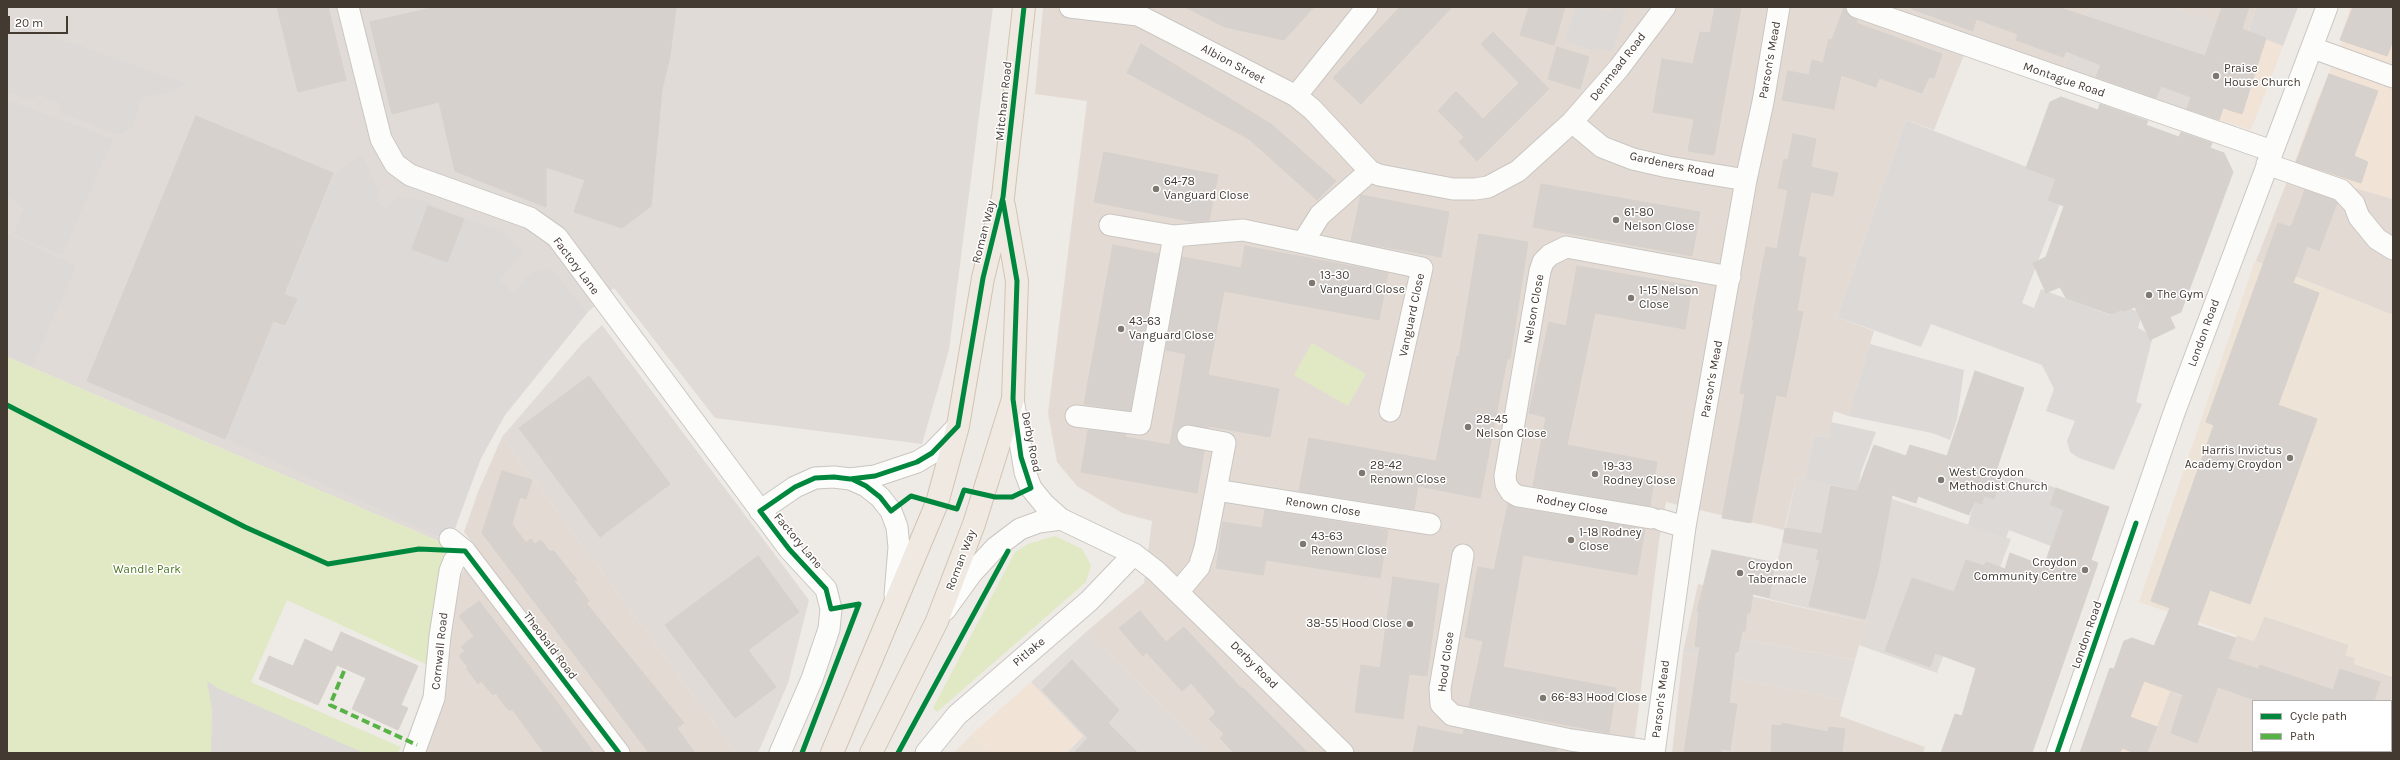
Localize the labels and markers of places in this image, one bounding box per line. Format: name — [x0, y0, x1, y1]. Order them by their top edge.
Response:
place label: Praise House Church — [2224, 62, 2301, 90]
marker: Praise House Church — [2211, 71, 2221, 81]
place label: 64-78 Vanguard Close — [1164, 175, 1249, 203]
marker: 64-78 Vanguard Close — [1151, 184, 1161, 194]
place label: 61-80 Nelson Close — [1624, 206, 1694, 234]
marker: 61-80 Nelson Close — [1611, 215, 1621, 225]
place label: 13-30 Vanguard Close — [1320, 269, 1405, 297]
marker: 13-30 Vanguard Close — [1307, 278, 1317, 288]
place label: 1-15 Nelson Close — [1639, 284, 1699, 312]
place label: The Gym — [2157, 288, 2204, 302]
marker: The Gym — [2144, 290, 2154, 300]
marker: 1-15 Nelson Close — [1626, 293, 1636, 303]
place label: 43-63 Vanguard Close — [1129, 315, 1214, 343]
marker: 43-63 Vanguard Close — [1116, 324, 1126, 334]
place label: 28-45 Nelson Close — [1476, 413, 1546, 441]
marker: 28-45 Nelson Close — [1463, 422, 1473, 432]
place label: Harris Invictus Academy Croydon — [2185, 444, 2282, 472]
marker: Harris Invictus Academy Croydon — [2285, 453, 2295, 463]
place label: 28-42 Renown Close — [1370, 459, 1446, 487]
place label: 19-33 Rodney Close — [1603, 460, 1676, 488]
place label: West Croydon Methodist Church — [1949, 466, 2048, 494]
marker: 28-42 Renown Close — [1357, 468, 1367, 478]
marker: 19-33 Rodney Close — [1590, 469, 1600, 479]
marker: West Croydon Methodist Church — [1936, 475, 1946, 485]
place label: 1-18 Rodney Close — [1579, 526, 1641, 554]
place label: 43-63 Renown Close — [1311, 530, 1387, 558]
marker: 1-18 Rodney Close — [1566, 535, 1576, 545]
marker: 43-63 Renown Close — [1298, 539, 1308, 549]
place label: Croydon Community Centre — [1974, 556, 2077, 584]
place label: Croydon Tabernacle — [1748, 559, 1807, 587]
marker: Croydon Community Centre — [2080, 565, 2090, 575]
marker: Croydon Tabernacle — [1735, 568, 1745, 578]
place label: 38-55 Hood Close — [1306, 617, 1402, 631]
marker: 38-55 Hood Close — [1405, 619, 1415, 629]
place label: 66-83 Hood Close — [1551, 691, 1647, 705]
marker: 66-83 Hood Close — [1538, 693, 1548, 703]

